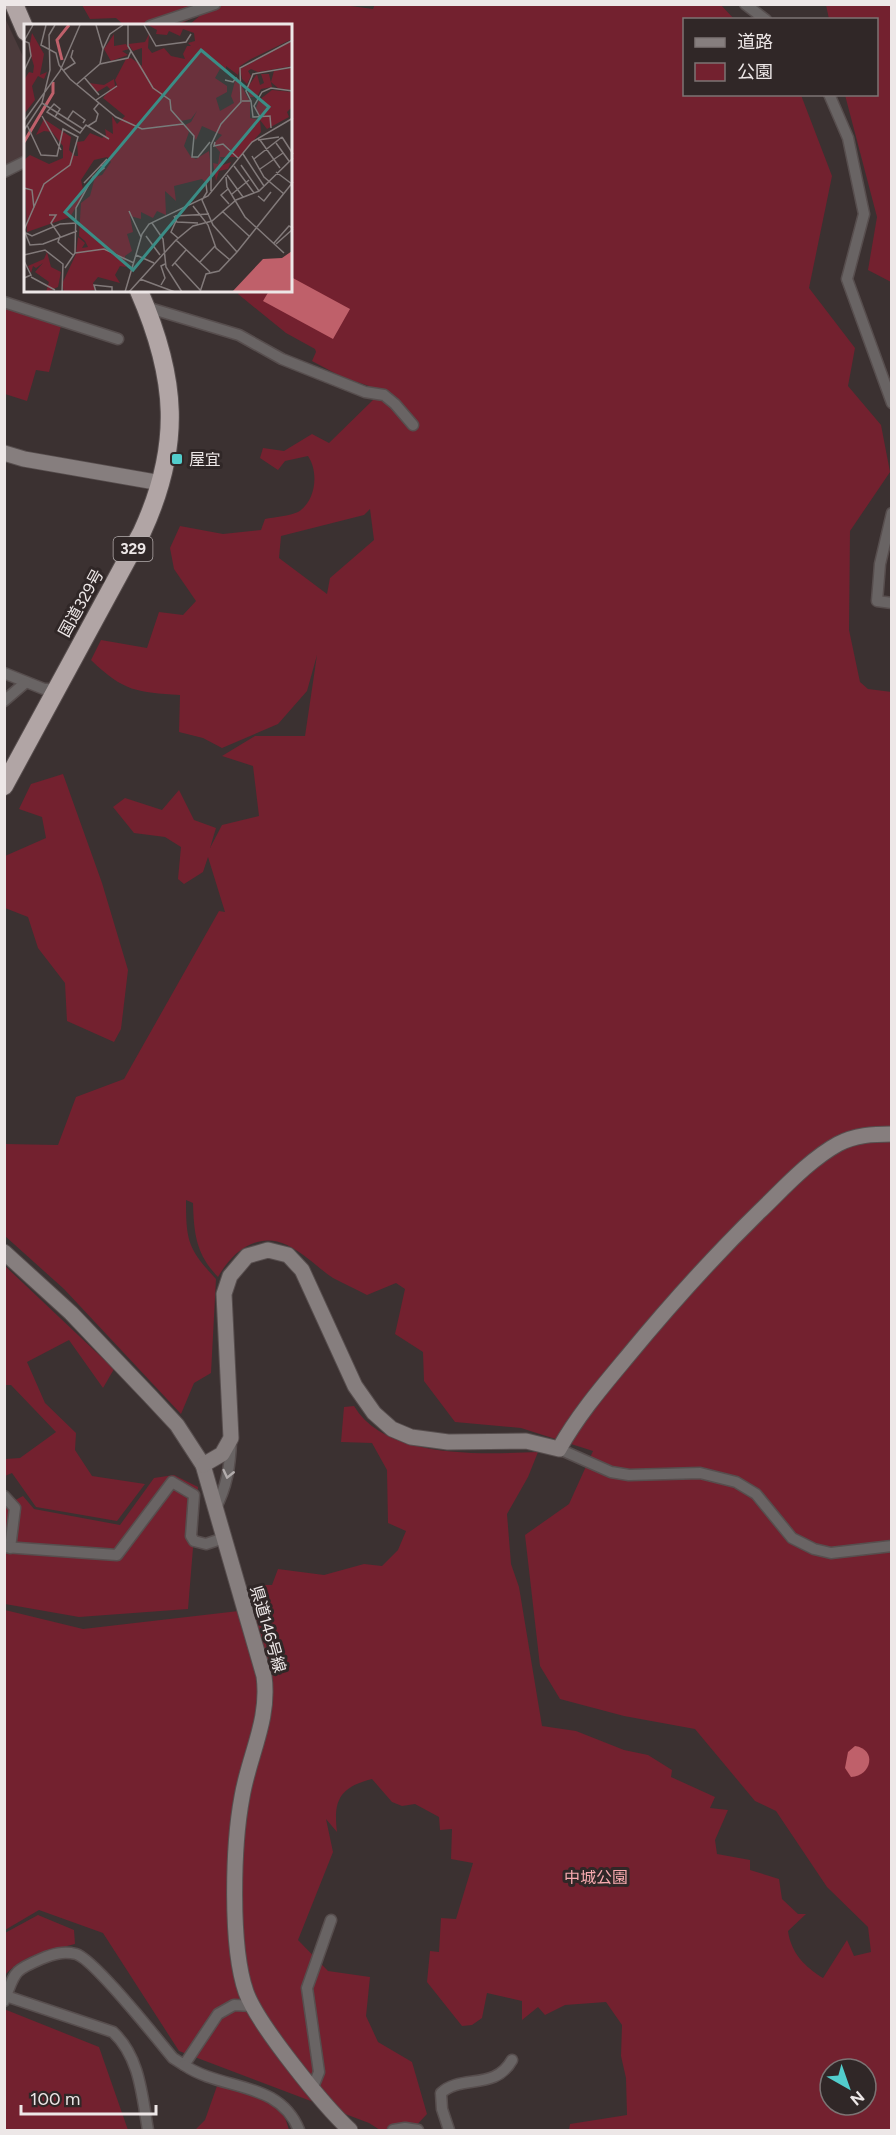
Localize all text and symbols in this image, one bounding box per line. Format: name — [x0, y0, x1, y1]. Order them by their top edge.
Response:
legend — [683, 18, 878, 96]
inset map — [24, 24, 292, 292]
text: 道路 — [737, 31, 773, 53]
text: 公園 — [737, 61, 773, 83]
place label: 屋宜 — [189, 450, 221, 469]
marker: 屋宜 — [170, 452, 184, 466]
road number: 329 — [114, 537, 152, 561]
street label: 国道329号 — [55, 566, 107, 640]
one-way arrow — [222, 1469, 235, 1479]
street label: 県道146号線 — [247, 1583, 289, 1675]
park label: 中城公園 — [564, 1868, 628, 1887]
north arrow — [818, 2057, 878, 2117]
scale bar — [21, 2078, 156, 2116]
text: N — [846, 2087, 868, 2109]
text: 100 m — [30, 2088, 80, 2110]

